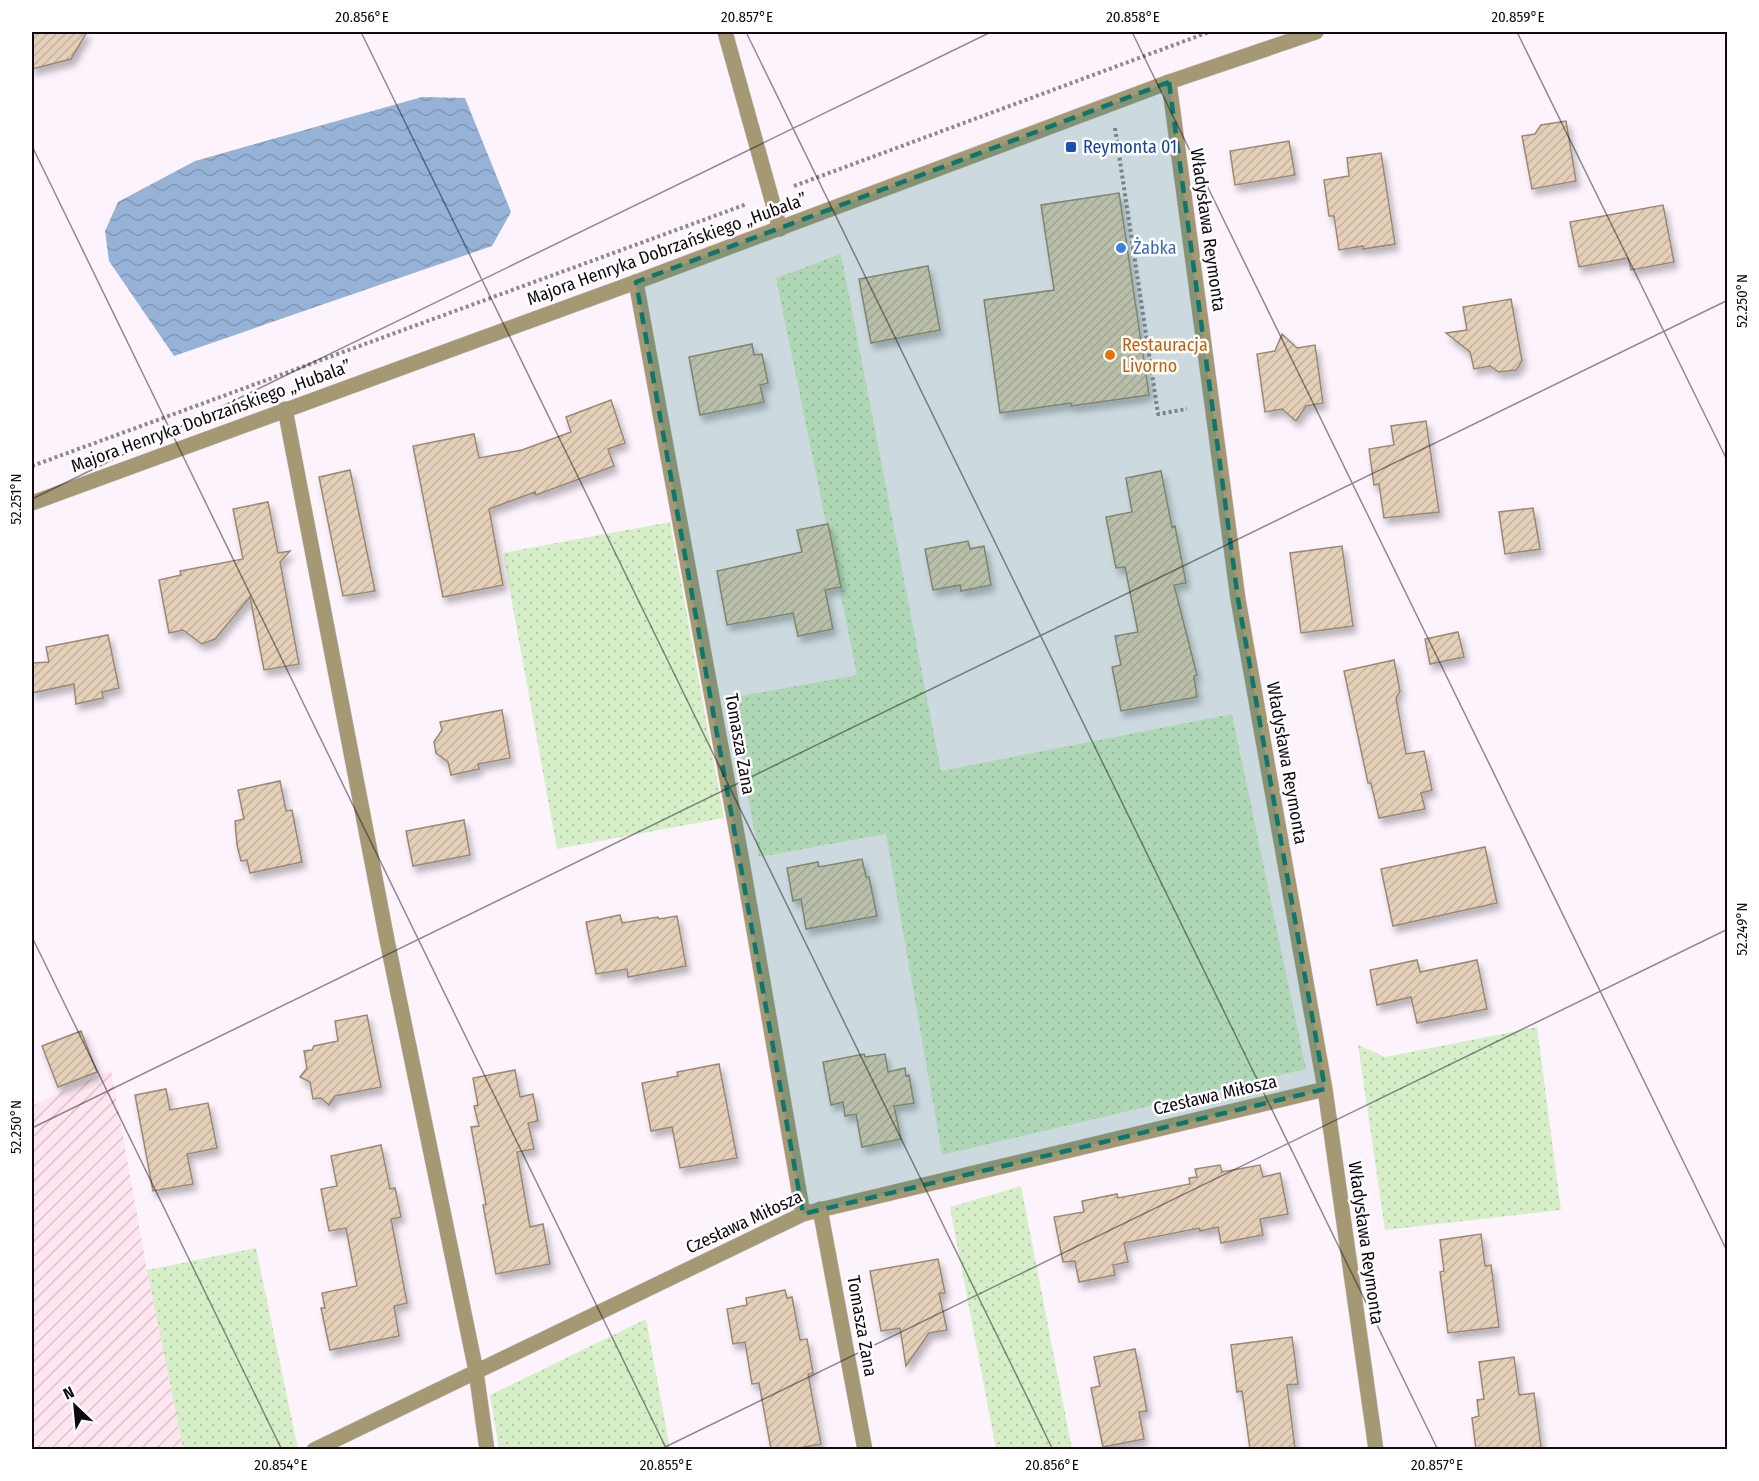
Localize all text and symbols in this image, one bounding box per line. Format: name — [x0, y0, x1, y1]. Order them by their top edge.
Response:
text: 20.856°E — [335, 8, 389, 26]
text: 20.857°E — [721, 8, 773, 26]
text: 20.858°E — [1106, 8, 1160, 26]
text: 20.859°E — [1491, 8, 1545, 26]
place label: Reymonta 01 — [1083, 136, 1177, 158]
marker: Reymonta 01 — [1064, 140, 1078, 154]
street label: Władysława Reymonta — [1186, 147, 1230, 313]
street label: Majora Henryka Dobrzańskiego „Hubala” — [524, 188, 810, 310]
place label: Żabka — [1133, 237, 1177, 259]
marker: Żabka — [1114, 241, 1128, 255]
text: 52.250°N — [1733, 274, 1751, 328]
place label: Restauracja Livorno — [1122, 334, 1208, 377]
marker: Restauracja Livorno — [1103, 348, 1117, 362]
street label: Majora Henryka Dobrzańskiego „Hubala” — [68, 355, 354, 477]
text: 52.251°N — [7, 473, 25, 525]
street label: Władysława Reymonta — [1262, 680, 1312, 846]
street label: Tomasza Zana — [720, 692, 760, 796]
text: 52.249°N — [1733, 902, 1751, 956]
street label: Czesława Miłosza — [1151, 1070, 1279, 1120]
text: 52.250°N — [7, 1100, 25, 1154]
street label: Władysława Reymonta — [1344, 1160, 1388, 1326]
street label: Czesława Miłosza — [682, 1185, 806, 1259]
street label: Tomasza Zana — [842, 1274, 882, 1378]
north arrow — [45, 1376, 105, 1436]
text: N — [60, 1382, 77, 1404]
text: 20.854°E — [254, 1456, 308, 1474]
text: 20.855°E — [640, 1456, 692, 1474]
text: 20.856°E — [1025, 1456, 1079, 1474]
text: 20.857°E — [1411, 1456, 1463, 1474]

